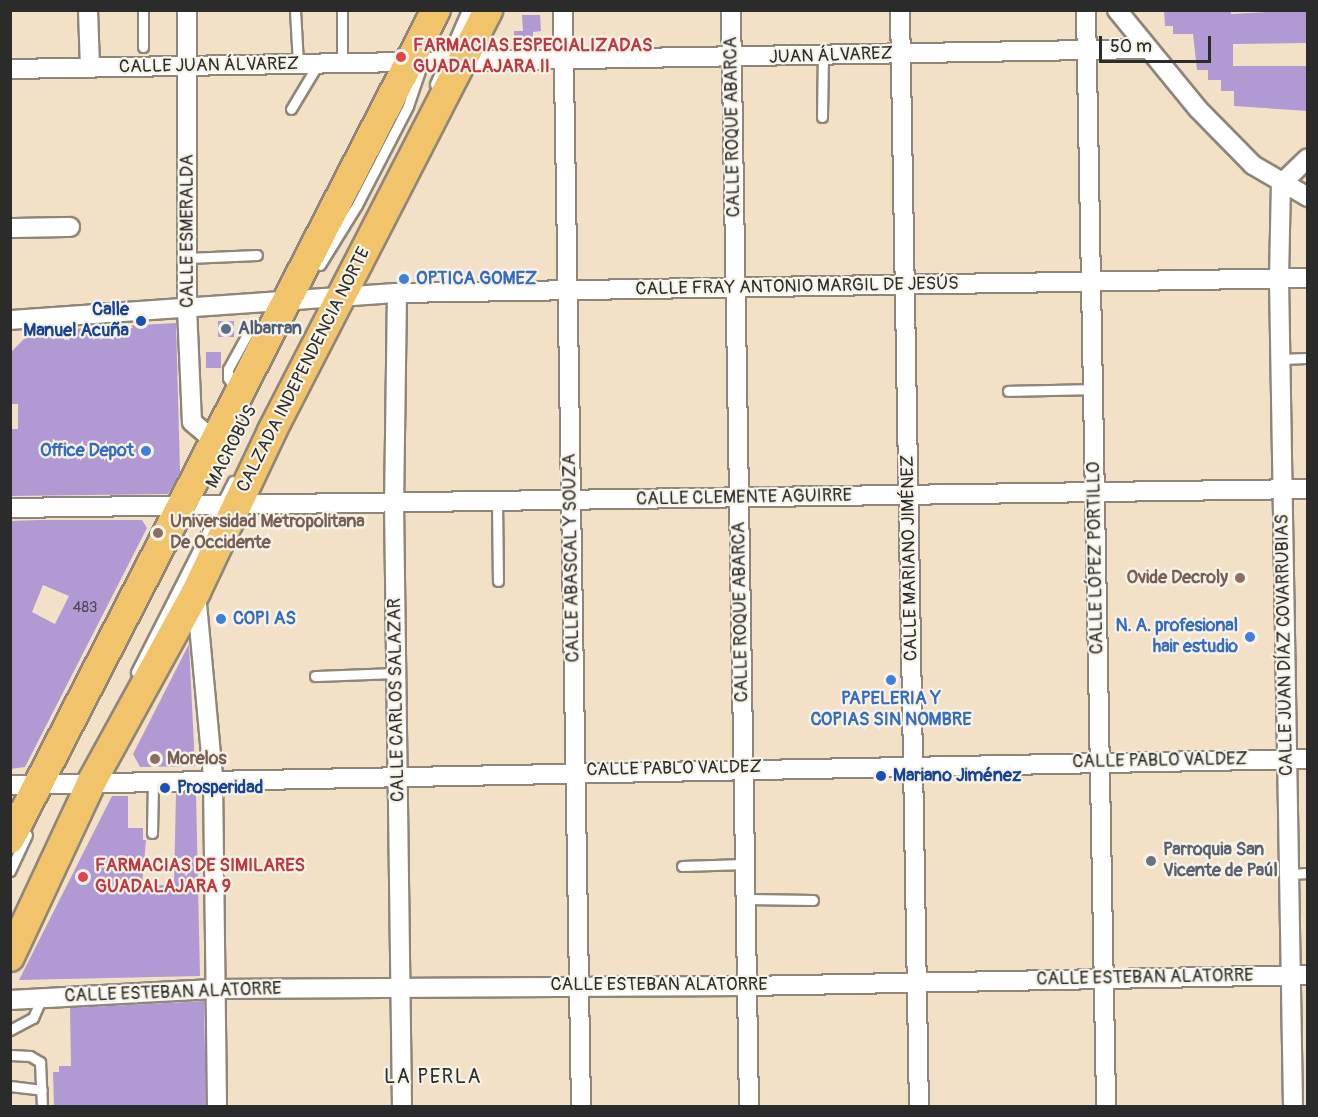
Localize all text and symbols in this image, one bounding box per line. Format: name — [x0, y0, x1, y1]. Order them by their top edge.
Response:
scale bar — [1102, 24, 1214, 62]
text: 50 m — [1110, 35, 1152, 58]
place label: FARMACIAS ESPECIALIZADAS GUADALAJARA II — [413, 36, 653, 78]
street label: CALLE ROQUE ABARCA — [721, 37, 745, 217]
street label: JUAN ÁLVAREZ — [769, 43, 893, 69]
marker: FARMACIAS ESPECIALIZADAS GUADALAJARA II — [394, 50, 408, 64]
street label: CALLE JUAN ÁLVAREZ — [119, 54, 299, 78]
street label: CALLE ESMERALDA — [177, 154, 199, 308]
street label: CALZADA INDEPENDENCIA NORTE — [233, 244, 375, 496]
place label: OPTICA GOMEZ — [416, 268, 537, 290]
marker: OPTICA GOMEZ — [397, 272, 411, 286]
street label: CALLE FRAY ANTONIO MARGIL DE JESÚS — [635, 273, 959, 301]
place label: Calle Manuel Acuña — [23, 300, 129, 342]
marker: Calle Manuel Acuña — [134, 314, 148, 328]
place label: Albarran — [238, 318, 302, 340]
marker: Albarran — [219, 322, 233, 336]
street label: MACROBÚS — [202, 402, 262, 492]
place label: Office Depot — [40, 440, 134, 462]
marker: Office Depot — [139, 444, 153, 458]
street label: CALLE ABASCAL Y SOUZA — [559, 453, 585, 663]
street label: CALLE MARIANO JIMÉNEZ — [897, 455, 923, 661]
street label: CALLE LÓPEZ PORTILLO — [1084, 461, 1108, 655]
street label: CALLE CLEMENTE AGUIRRE — [636, 485, 852, 511]
place label: Universidad Metropolitana De Occidente — [170, 512, 365, 554]
street label: CALLE JUAN DÍAZ COVARRUBIAS — [1272, 514, 1298, 776]
street label: CALLE ROQUE ABARCA — [729, 522, 753, 702]
marker: Universidad Metropolitana De Occidente — [151, 526, 165, 540]
place label: Ovide Decroly — [1126, 567, 1228, 589]
marker: Ovide Decroly — [1233, 571, 1247, 585]
street label: CALLE CARLOS SALAZAR — [384, 598, 410, 802]
house number: 483 — [73, 599, 97, 617]
place label: COPI AS — [233, 608, 296, 630]
marker: COPI AS — [214, 612, 228, 626]
place label: N. A. profesional hair estudio — [1116, 616, 1238, 658]
marker: N. A. profesional hair estudio — [1243, 630, 1257, 644]
marker: PAPELERIA Y COPIAS SIN NOMBRE — [884, 673, 898, 687]
place label: PAPELERIA Y COPIAS SIN NOMBRE — [810, 689, 972, 732]
place label: Morelos — [167, 748, 227, 770]
street label: CALLE PABLO VALDEZ — [1072, 749, 1248, 773]
marker: Morelos — [148, 752, 162, 766]
street label: CALLE PABLO VALDEZ — [586, 757, 762, 781]
place label: Mariano Jiménez — [893, 765, 1021, 787]
marker: Mariano Jiménez — [874, 769, 888, 783]
place label: Prosperidad — [177, 777, 263, 799]
marker: Prosperidad — [158, 781, 172, 795]
place label: Parroquia San Vicente de Paúl — [1163, 840, 1278, 882]
marker: Parroquia San Vicente de Paúl — [1144, 854, 1158, 868]
place label: FARMACIAS DE SIMILARES GUADALAJARA 9 — [95, 856, 305, 898]
marker: FARMACIAS DE SIMILARES GUADALAJARA 9 — [76, 870, 90, 884]
street label: CALLE ESTEBAN ALATORRE — [1036, 965, 1254, 991]
street label: CALLE ESTEBAN ALATORRE — [550, 974, 768, 996]
street label: CALLE ESTEBAN ALATORRE — [64, 978, 282, 1008]
district label: LA PERLA — [384, 1064, 482, 1088]

